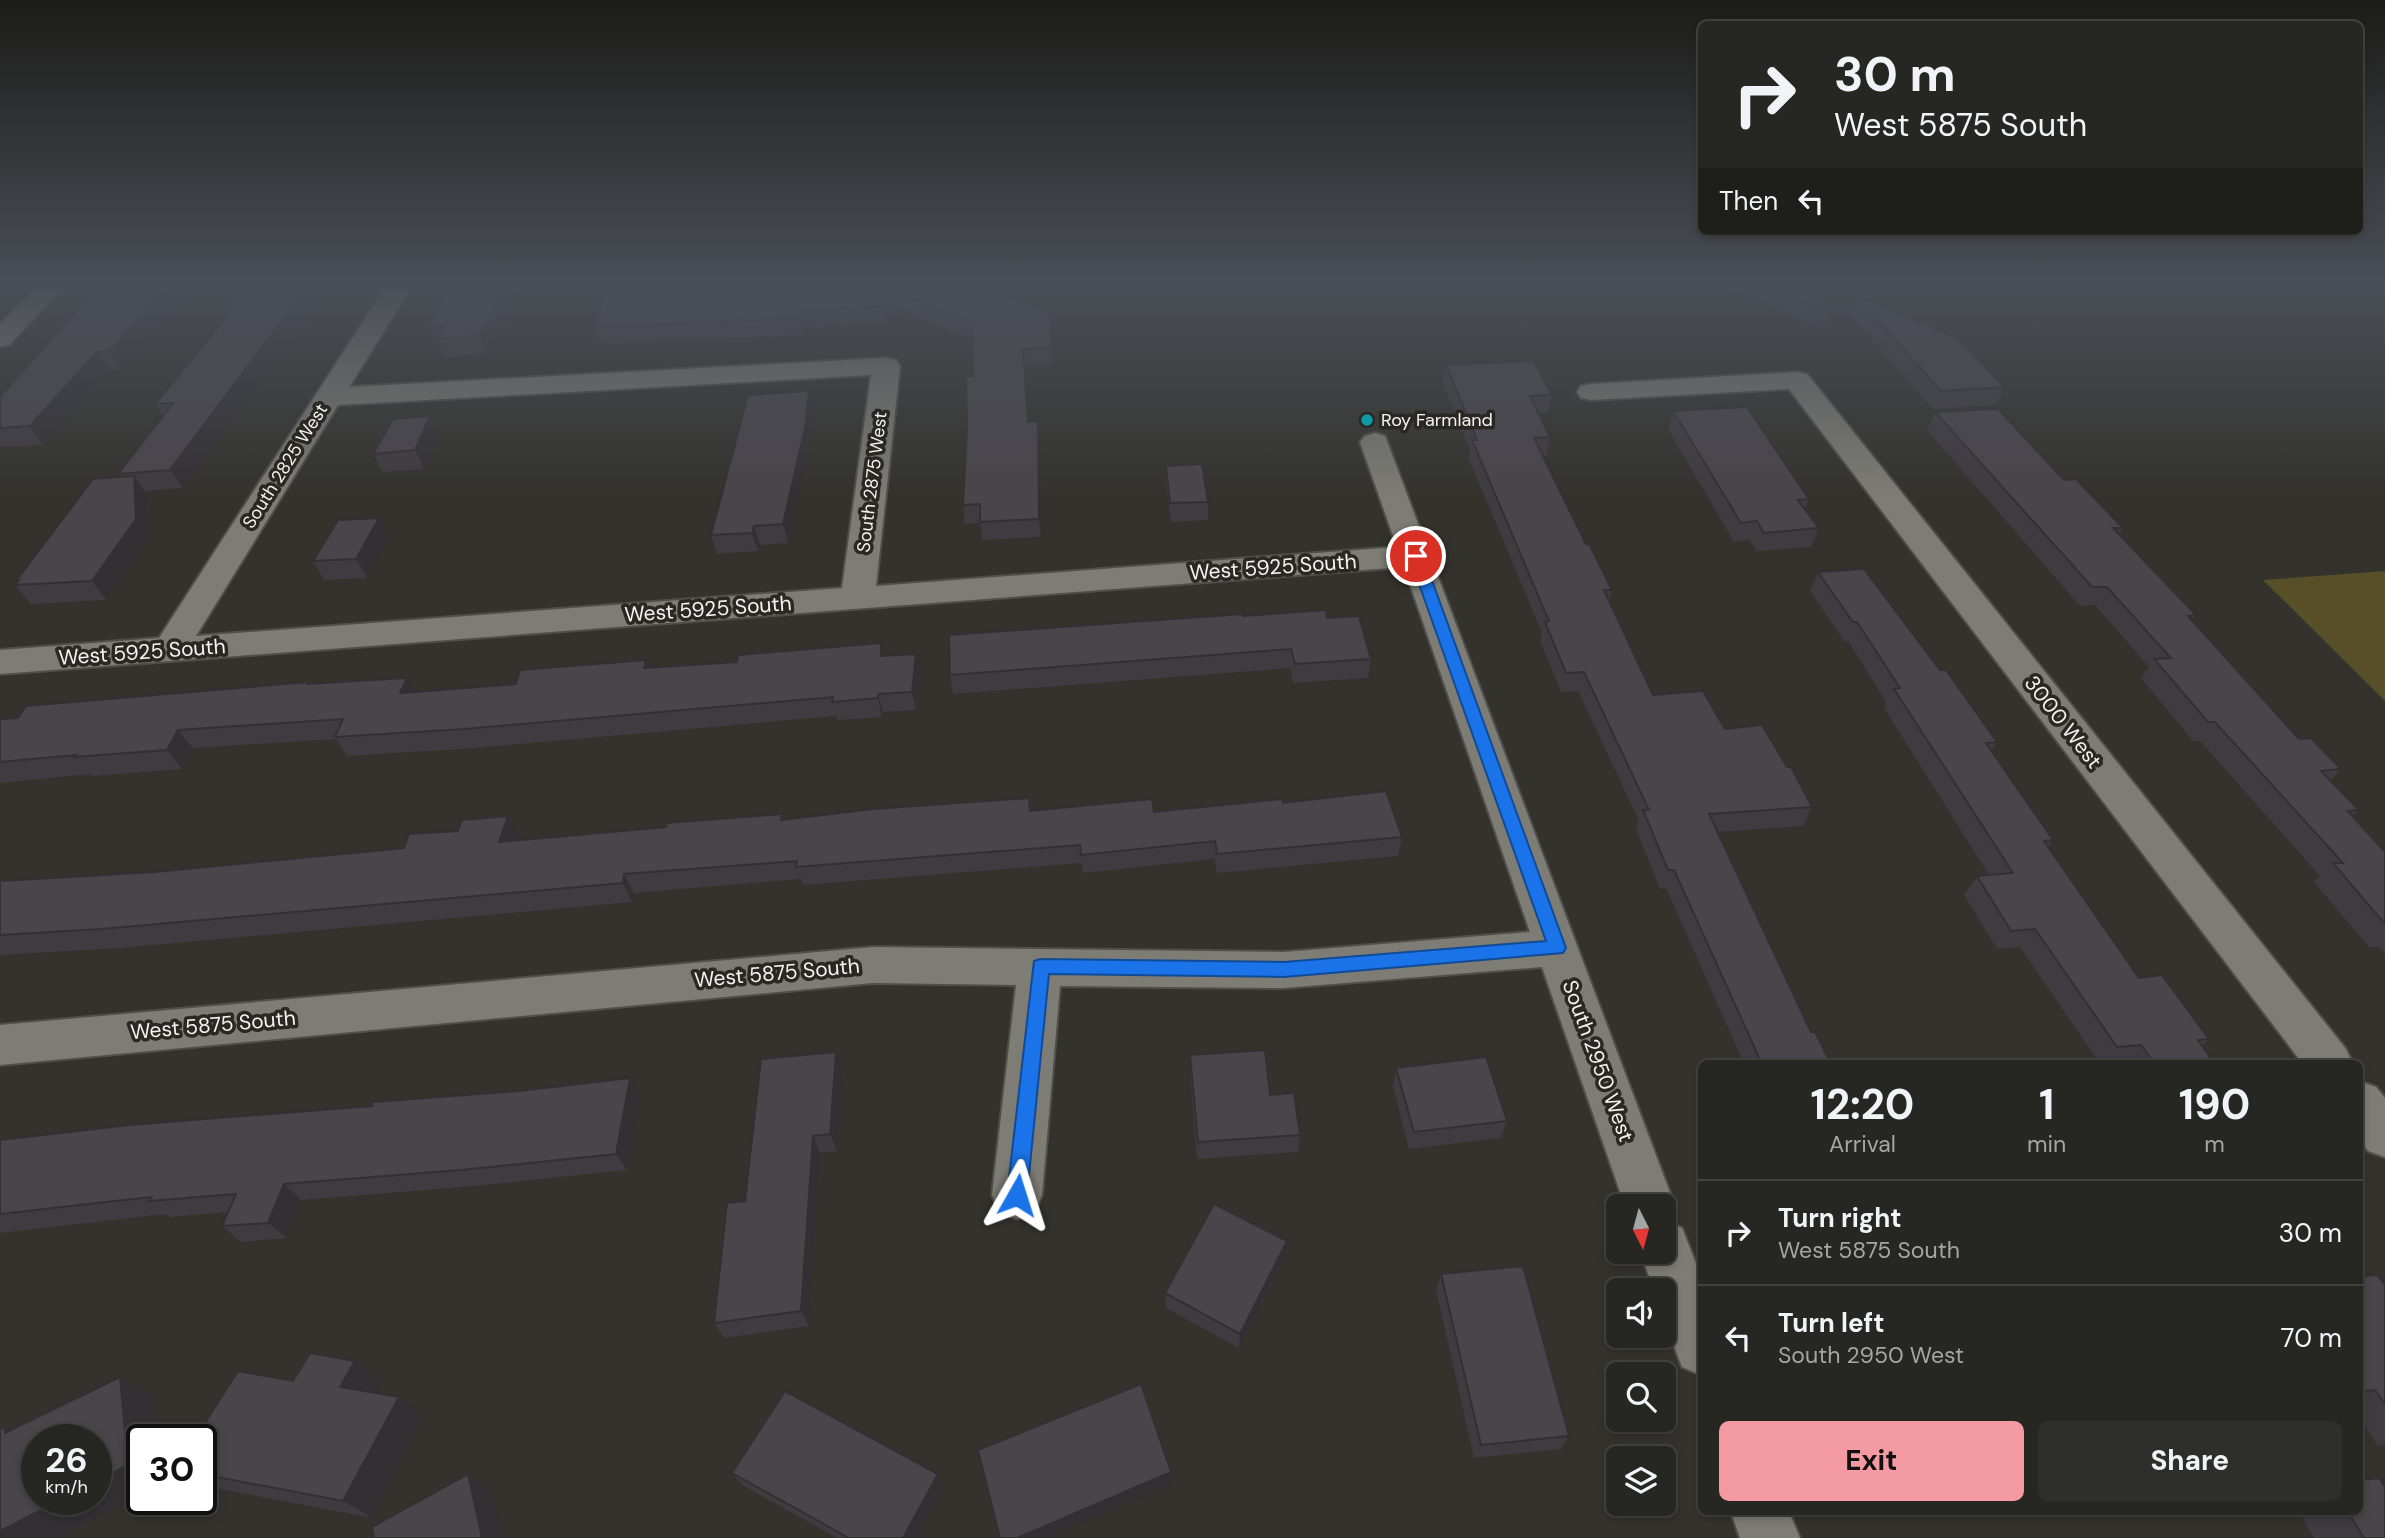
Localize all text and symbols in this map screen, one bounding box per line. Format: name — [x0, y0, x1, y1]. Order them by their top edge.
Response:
text: 30 m — [1834, 42, 1956, 106]
icon: right — [1719, 49, 1810, 140]
text: West 5875 South — [1834, 104, 2087, 146]
icon: left — [1792, 182, 1830, 220]
text: Then — [1719, 184, 1778, 218]
street label: South 2825 West — [237, 399, 333, 533]
place label: Roy Farmland — [1381, 408, 1493, 432]
street label: South 2875 West — [851, 410, 893, 554]
marker: Roy Farmland — [1359, 412, 1375, 428]
pin — [1386, 526, 1446, 586]
icon: arrive — [1397, 537, 1435, 575]
street label: West 5925 South — [1188, 547, 1358, 587]
street label: West 5925 South — [623, 589, 793, 629]
street label: West 5925 South — [57, 632, 227, 672]
street label: 3000 West — [2018, 670, 2108, 774]
street label: West 5875 South — [693, 952, 861, 994]
street label: South 2950 West — [1556, 976, 1640, 1146]
street label: West 5875 South — [129, 1004, 297, 1046]
text: 12:20 — [1811, 1077, 1914, 1132]
text: 1 — [2039, 1077, 2054, 1132]
text: 190 — [2179, 1077, 2250, 1132]
text: Arrival — [1829, 1129, 1896, 1159]
text: min — [2027, 1129, 2066, 1159]
text: m — [2204, 1129, 2225, 1159]
position arrow — [980, 1158, 1054, 1232]
north arrow — [1606, 1194, 1676, 1264]
map controls — [1606, 1194, 1676, 1516]
text: Turn right — [1778, 1201, 1902, 1235]
icon: right — [1719, 1214, 1757, 1252]
text: 30 m — [2279, 1216, 2342, 1250]
text: West 5875 South — [1778, 1235, 1960, 1265]
button: sound — [1606, 1278, 1676, 1348]
text: Turn left — [1778, 1306, 1885, 1340]
icon: left — [1719, 1319, 1757, 1357]
text: 70 m — [2281, 1321, 2342, 1355]
text: South 2950 West — [1778, 1340, 1964, 1370]
button: search — [1606, 1362, 1676, 1432]
button: Exit — [1719, 1421, 2024, 1501]
button: Share — [2038, 1421, 2342, 1501]
speed limit sign: 30 — [126, 1424, 217, 1515]
text: 26 — [45, 1437, 88, 1483]
button: layers — [1606, 1446, 1676, 1516]
text: km/h — [45, 1475, 88, 1499]

